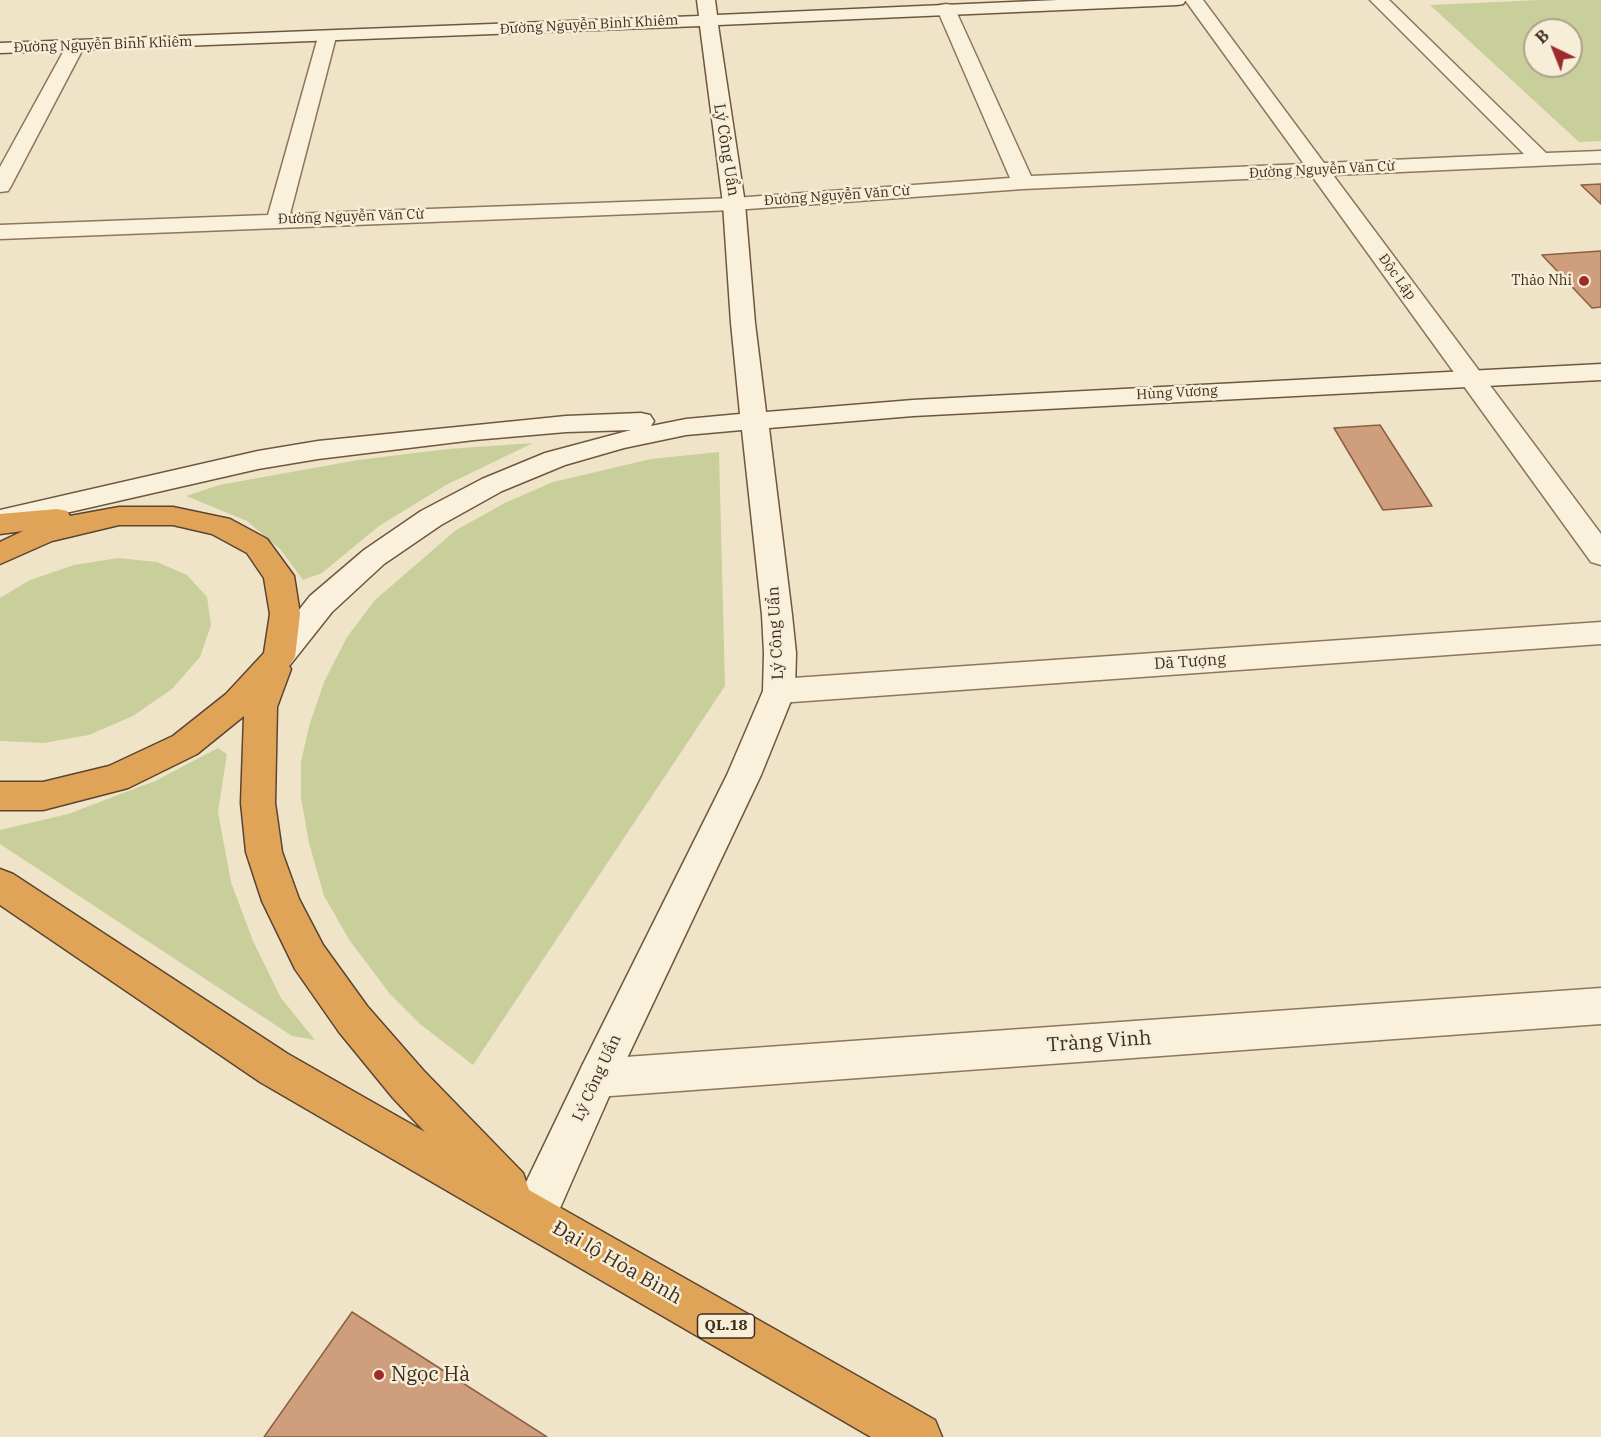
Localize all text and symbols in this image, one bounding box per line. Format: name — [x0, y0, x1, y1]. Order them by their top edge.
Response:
street label: Đường Nguyễn Bỉnh Khiêm — [499, 12, 679, 38]
north arrow — [1523, 18, 1583, 78]
text: B — [1531, 25, 1553, 47]
street label: Đường Nguyễn Bỉnh Khiêm — [13, 33, 193, 57]
street label: Lý Công Uẩn — [709, 102, 743, 198]
street label: Đường Nguyễn Văn Cừ — [1249, 158, 1395, 182]
street label: Đường Nguyễn Văn Cừ — [763, 183, 911, 209]
street label: Đường Nguyễn Văn Cừ — [278, 206, 424, 228]
street label: Độc Lập — [1375, 251, 1419, 303]
place label: Thảo Nhi — [1511, 273, 1572, 289]
marker: Thảo Nhi — [1577, 274, 1591, 288]
street label: Hùng Vương — [1136, 382, 1218, 404]
street label: Lý Công Uẩn — [764, 586, 788, 680]
street label: Dã Tượng — [1154, 650, 1226, 674]
street label: Tràng Vinh — [1046, 1026, 1152, 1058]
street label: Lý Công Uẩn — [569, 1032, 625, 1124]
street label: Đại lộ Hòa Bình — [548, 1216, 686, 1310]
road number: QL.18 — [698, 1314, 754, 1338]
place label: Ngọc Hà — [391, 1363, 470, 1387]
marker: Ngọc Hà — [372, 1368, 386, 1382]

